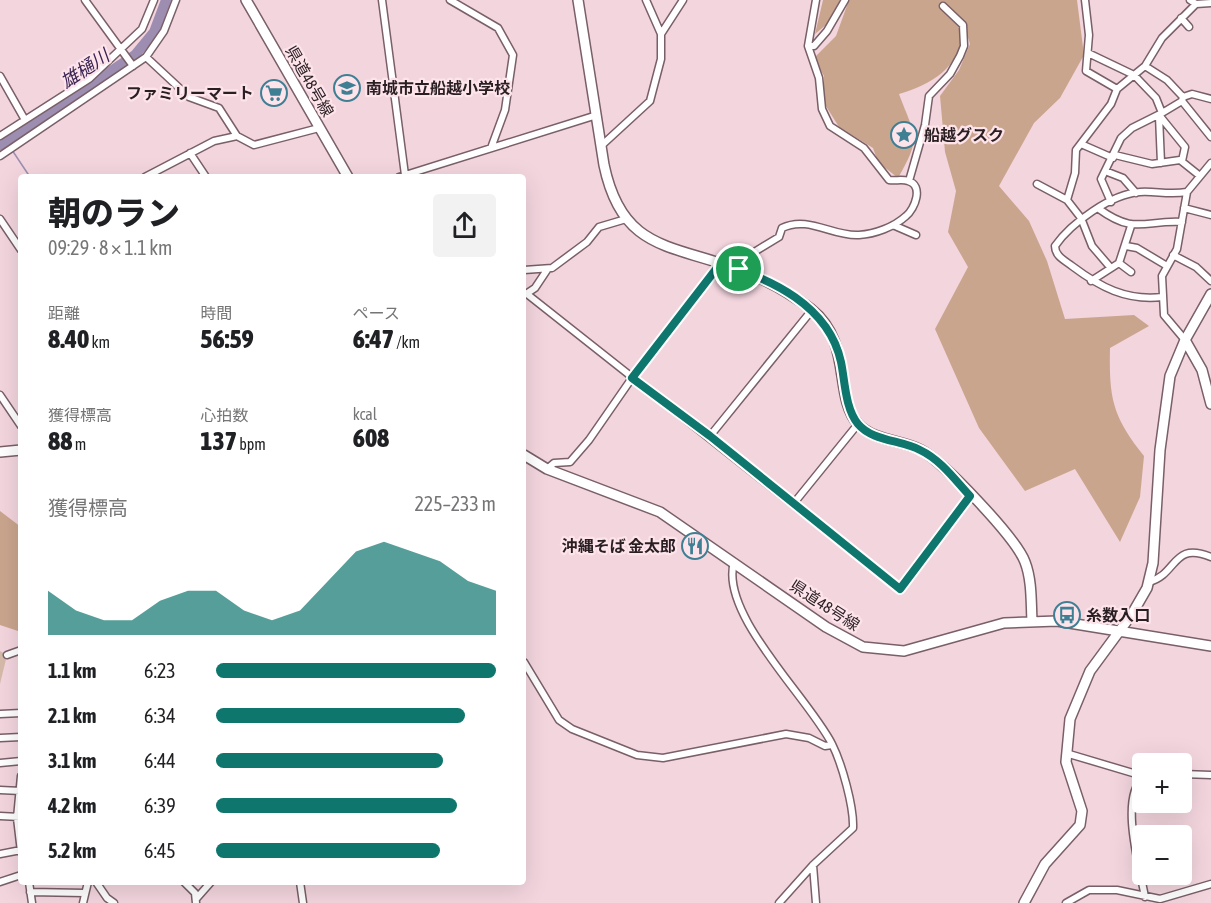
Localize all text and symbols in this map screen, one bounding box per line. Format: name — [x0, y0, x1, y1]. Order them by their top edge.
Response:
street label: 県道48号線 — [282, 42, 338, 120]
water label: 雄樋川 — [56, 44, 115, 92]
school or university icon: 南城市立船越小学校 — [332, 73, 362, 103]
supermarket icon: ファミリーマート — [259, 78, 289, 108]
place label: 南城市立船越小学校 — [366, 79, 510, 97]
place label: ファミリーマート — [126, 84, 254, 102]
place icon: 船越グスク — [889, 120, 919, 150]
place label: 船越グスク — [924, 126, 1004, 144]
text: 朝のラン — [48, 194, 180, 232]
button: share — [433, 194, 496, 257]
text: 09:29 · 8 × 1.1 km — [48, 236, 173, 259]
pin — [713, 243, 764, 294]
icon: arrive — [722, 252, 755, 285]
text: 距離 — [48, 304, 80, 322]
text: 時間 — [200, 304, 232, 322]
text: ペース — [353, 304, 400, 322]
text: 8.40 — [48, 324, 89, 354]
text: 56:59 — [200, 324, 254, 354]
text: 6:47 — [353, 324, 394, 354]
text: km — [89, 333, 110, 351]
text: /km — [394, 333, 420, 351]
text: kcal — [353, 405, 377, 423]
text: 獲得標高 — [48, 406, 112, 424]
text: 心拍数 — [200, 406, 248, 424]
text: 608 — [353, 423, 389, 453]
text: 88 — [48, 426, 72, 456]
text: 137 — [200, 426, 237, 456]
text: m — [72, 435, 86, 453]
text: bpm — [237, 435, 266, 453]
text: 225–233 m — [414, 492, 496, 515]
text: 獲得標高 — [48, 496, 128, 519]
restaurant icon: 沖縄そば 金太郎 — [680, 531, 710, 561]
place label: 沖縄そば 金太郎 — [562, 537, 676, 555]
street label: 県道48号線 — [787, 576, 863, 634]
bus stop icon: 糸数入口 — [1052, 600, 1082, 630]
place label: 糸数入口 — [1086, 606, 1150, 624]
text: 1.1 km — [48, 659, 96, 682]
text: 6:23 — [144, 659, 176, 682]
text: 2.1 km — [48, 704, 96, 727]
text: 6:34 — [144, 704, 176, 727]
text: 3.1 km — [48, 749, 96, 772]
text: 6:44 — [144, 749, 176, 772]
map controls — [1132, 753, 1192, 885]
button: + — [1132, 753, 1192, 813]
text: 4.2 km — [48, 794, 96, 817]
text: 6:39 — [144, 794, 176, 817]
button: − — [1132, 825, 1192, 885]
text: 5.2 km — [48, 839, 96, 862]
text: 6:45 — [144, 839, 176, 862]

